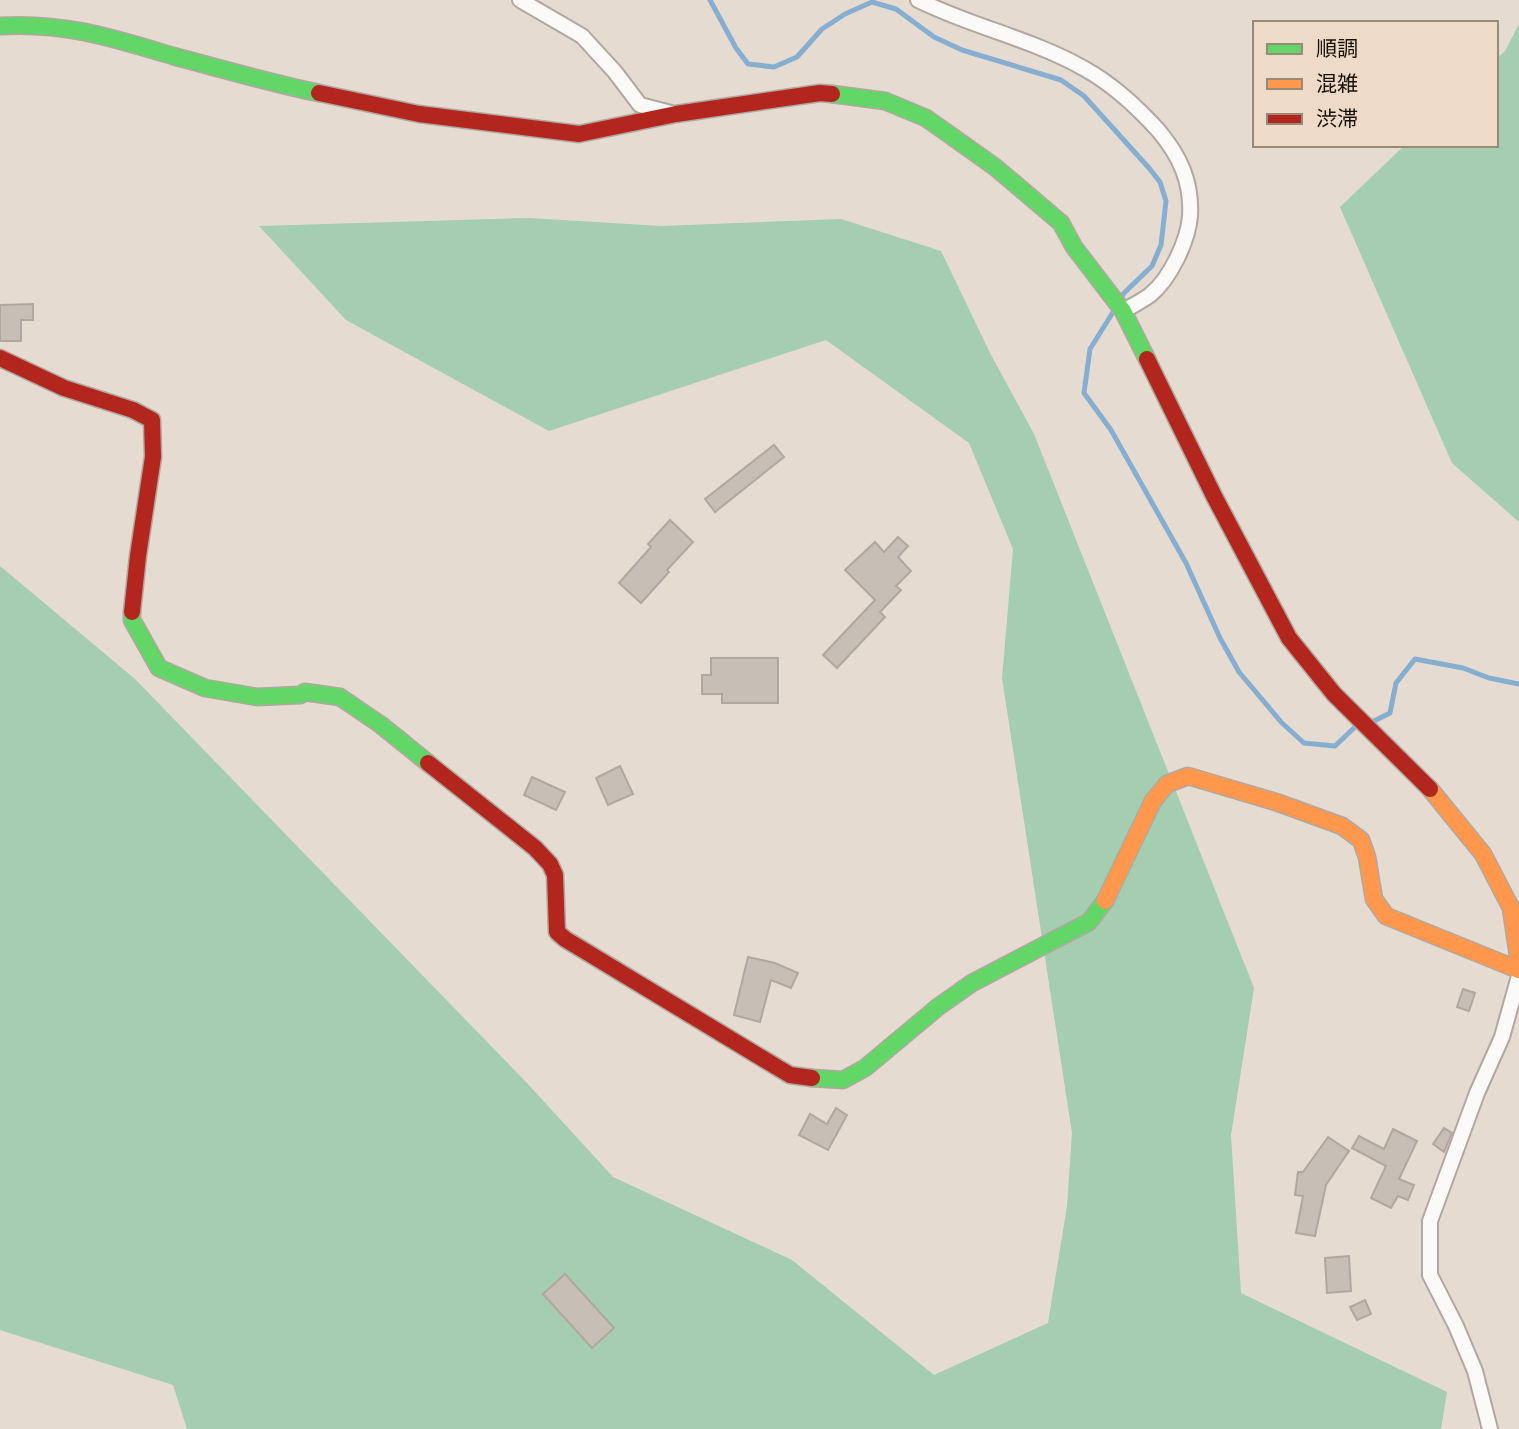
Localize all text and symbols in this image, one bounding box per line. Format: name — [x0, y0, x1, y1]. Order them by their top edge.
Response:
legend — [1253, 21, 1498, 147]
text: 順調 — [1316, 36, 1358, 60]
text: 混雑 — [1316, 71, 1358, 95]
text: 渋滞 — [1316, 106, 1358, 130]

